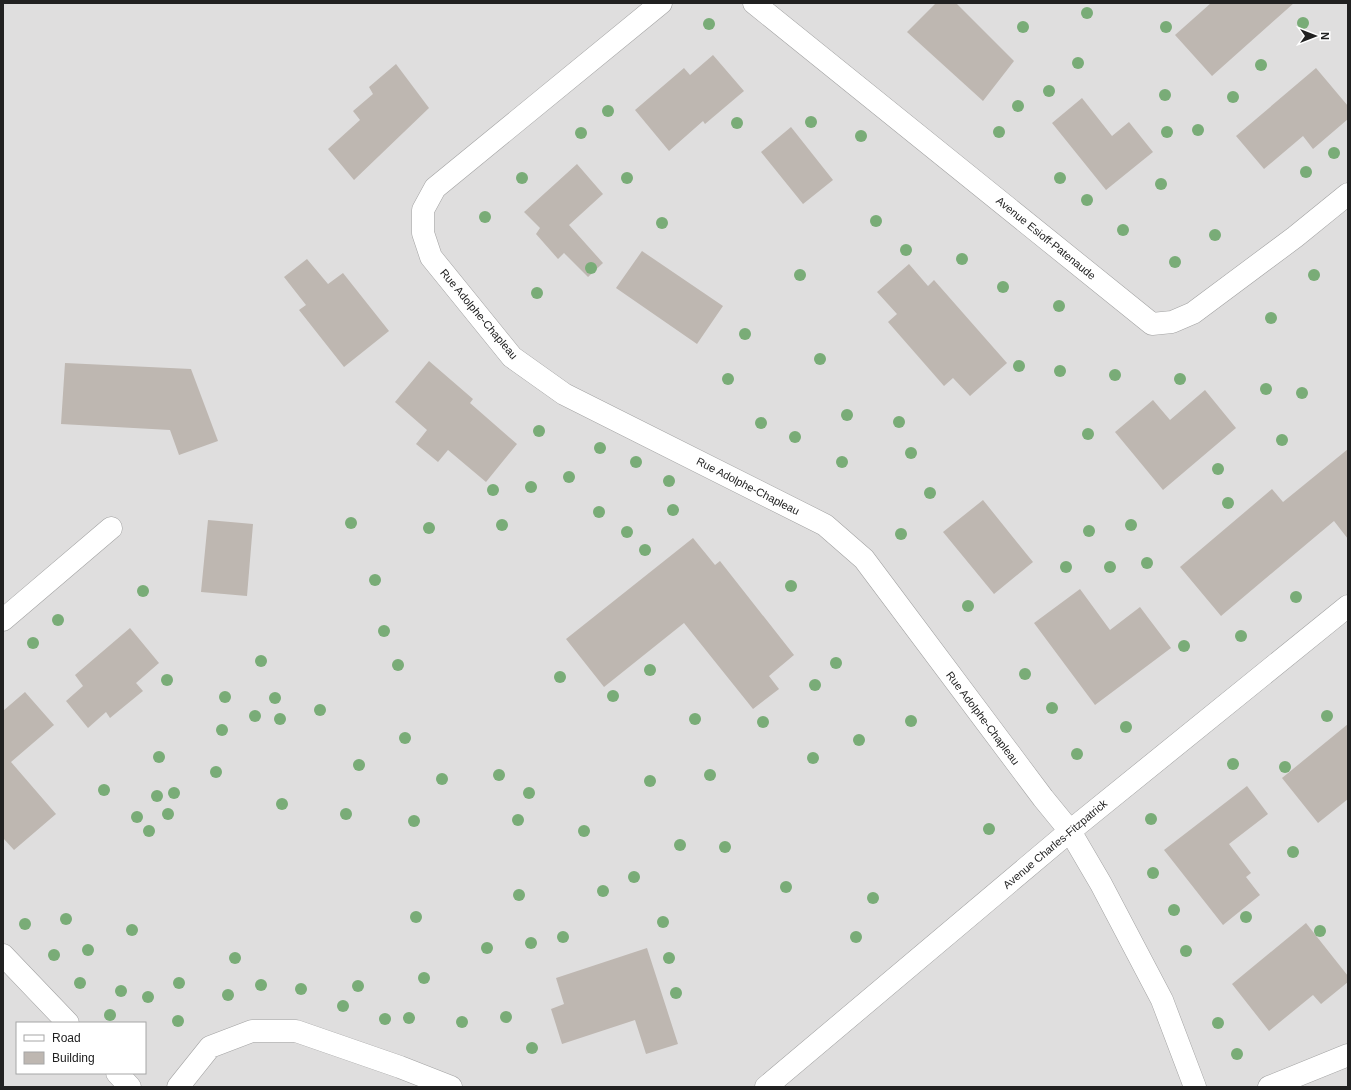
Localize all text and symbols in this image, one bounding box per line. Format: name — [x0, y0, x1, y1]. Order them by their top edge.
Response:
north arrow — [1295, 16, 1335, 56]
text: N — [1319, 32, 1331, 40]
street label: Avenue Esioff-Patenaude — [994, 194, 1098, 282]
street label: Rue Adolphe-Chapleau — [438, 267, 520, 361]
street label: Rue Adolphe-Chapleau — [695, 455, 801, 517]
street label: Rue Adolphe-Chapleau — [944, 669, 1022, 767]
street label: Avenue Charles-Fitzpatrick — [1001, 797, 1110, 891]
legend — [16, 1022, 146, 1074]
text: Road — [52, 1031, 81, 1045]
text: Building — [52, 1051, 95, 1065]

